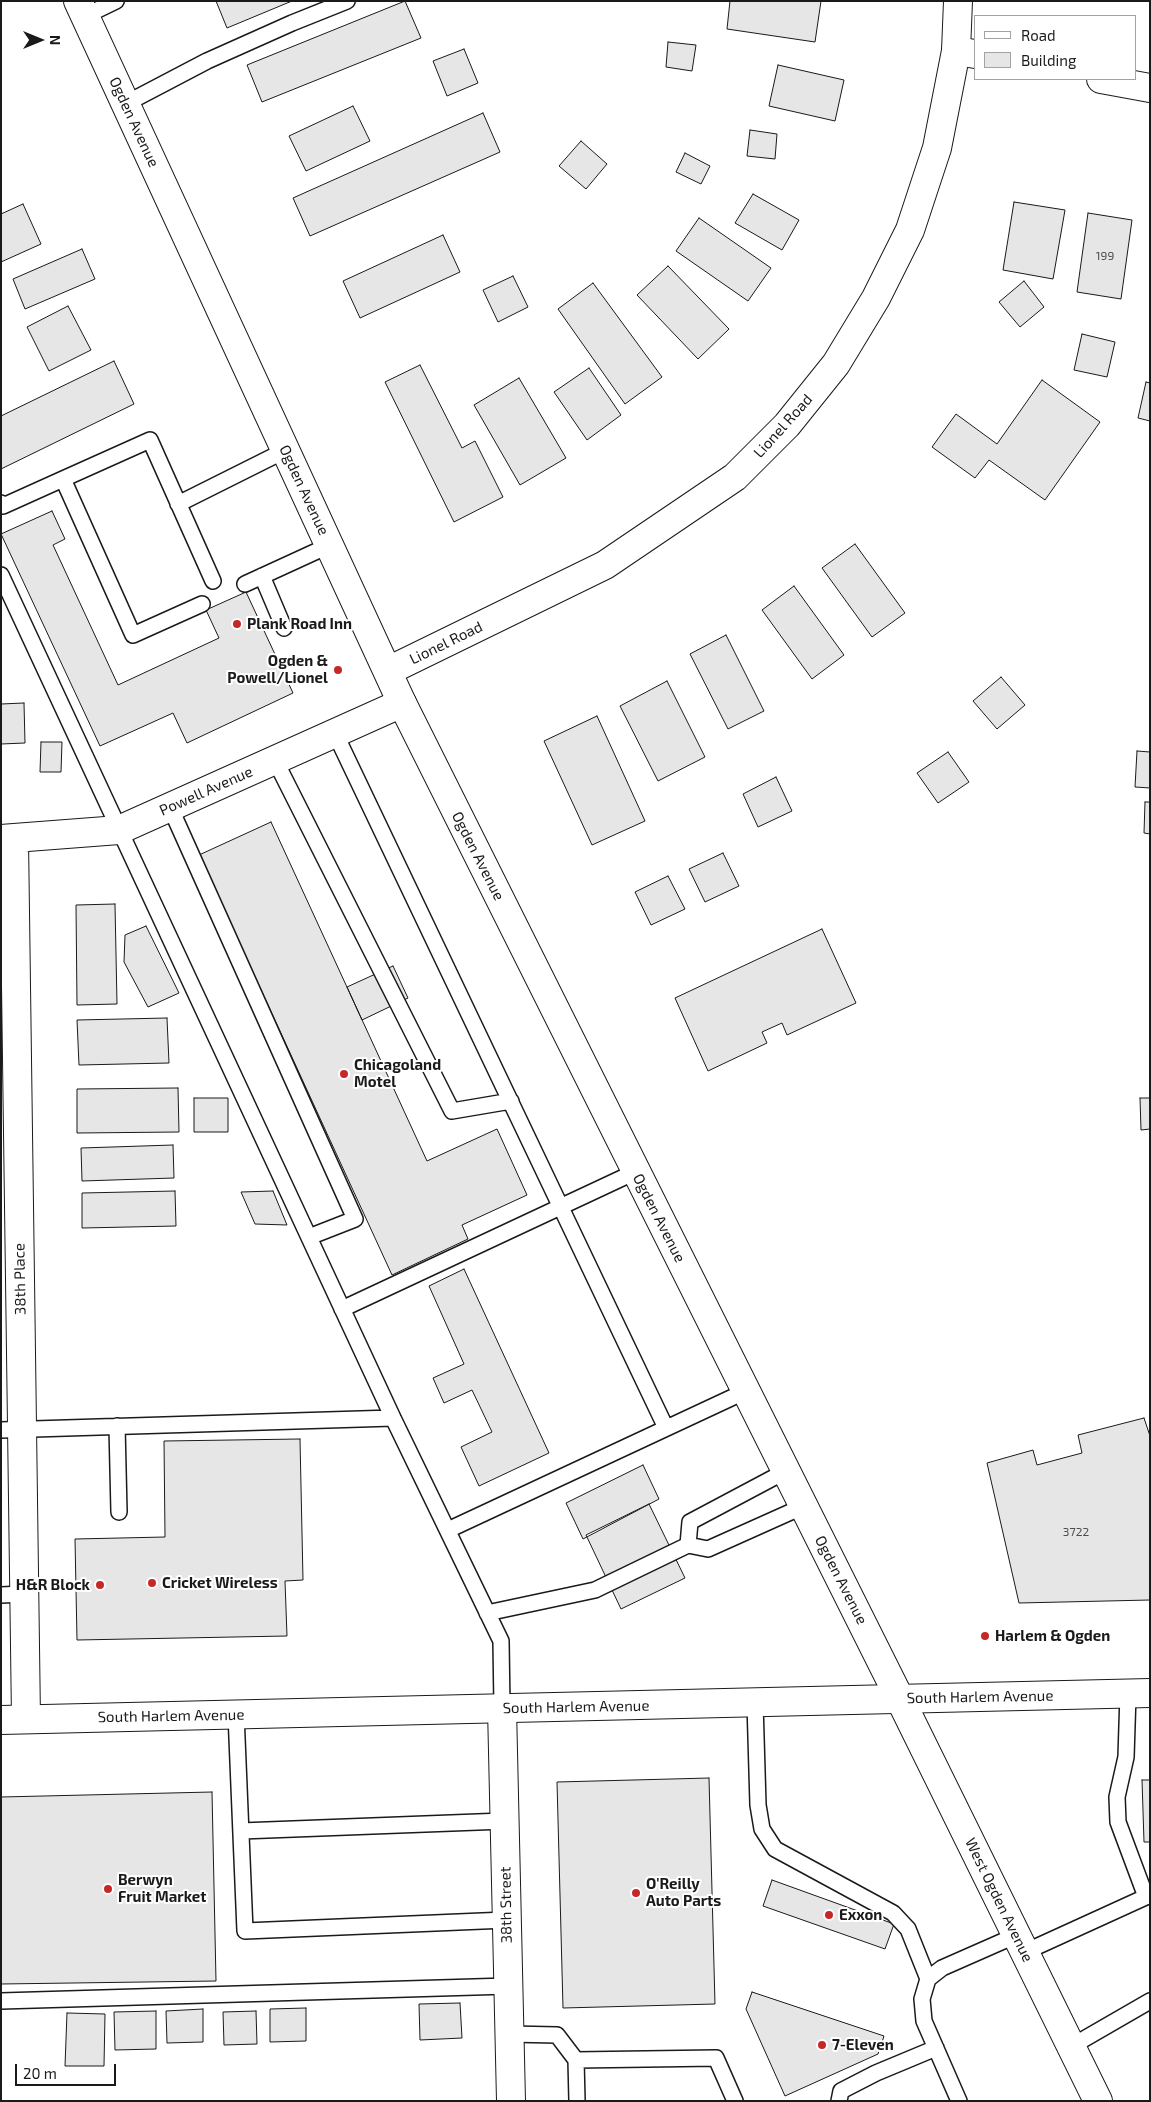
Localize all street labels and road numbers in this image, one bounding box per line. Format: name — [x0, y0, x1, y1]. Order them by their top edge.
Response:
street label: Ogden Avenue — [105, 74, 163, 170]
street label: Lionel Road — [750, 391, 816, 461]
street label: Ogden Avenue — [275, 442, 333, 538]
street label: Lionel Road — [407, 618, 485, 668]
street label: Powell Avenue — [157, 762, 255, 820]
street label: Ogden Avenue — [448, 809, 508, 903]
street label: Ogden Avenue — [629, 1171, 689, 1265]
street label: 38th Place — [10, 1243, 30, 1315]
street label: Ogden Avenue — [811, 1533, 871, 1627]
street label: South Harlem Avenue — [906, 1687, 1054, 1707]
street label: South Harlem Avenue — [502, 1697, 650, 1717]
street label: South Harlem Avenue — [97, 1706, 245, 1726]
street label: West Ogden Avenue — [961, 1835, 1037, 1965]
street label: 38th Street — [496, 1866, 516, 1944]

